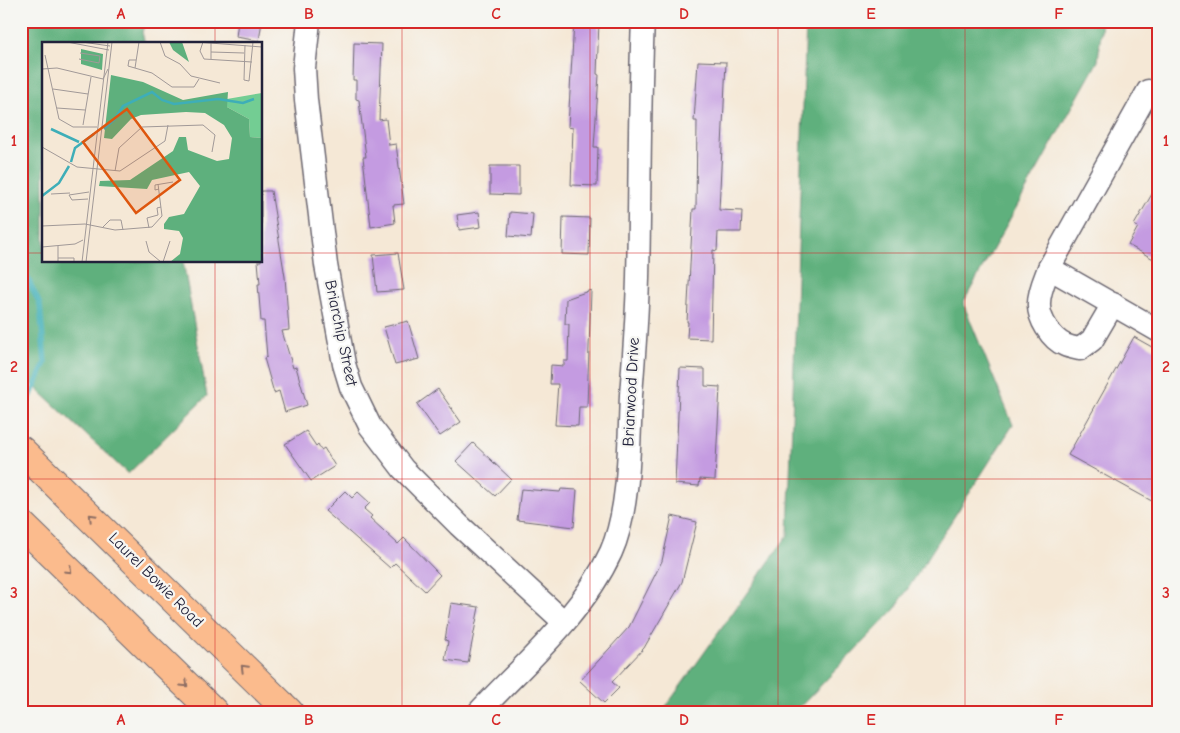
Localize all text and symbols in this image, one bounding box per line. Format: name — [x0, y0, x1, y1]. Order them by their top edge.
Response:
text: A — [117, 5, 126, 23]
text: B — [304, 5, 314, 23]
text: C — [491, 5, 501, 23]
text: D — [679, 5, 689, 23]
text: E — [866, 5, 876, 23]
text: F — [1054, 5, 1064, 23]
inset map — [42, 42, 262, 262]
text: 1 — [11, 132, 17, 150]
text: 1 — [1163, 132, 1169, 150]
street label: Briarchip Street — [321, 278, 361, 388]
street label: Briarwood Drive — [619, 337, 643, 447]
text: 2 — [10, 358, 18, 376]
text: 2 — [1162, 358, 1170, 376]
one-way arrow — [88, 514, 97, 523]
street label: Laurel Bowie Road — [105, 529, 207, 631]
one-way arrow — [63, 564, 72, 573]
text: 3 — [10, 584, 18, 602]
text: 3 — [1162, 584, 1170, 602]
one-way arrow — [241, 665, 250, 674]
one-way arrow — [179, 678, 188, 687]
text: A — [117, 711, 126, 729]
text: B — [304, 711, 314, 729]
text: C — [491, 711, 501, 729]
text: D — [679, 711, 689, 729]
text: E — [866, 711, 876, 729]
text: F — [1054, 711, 1064, 729]

